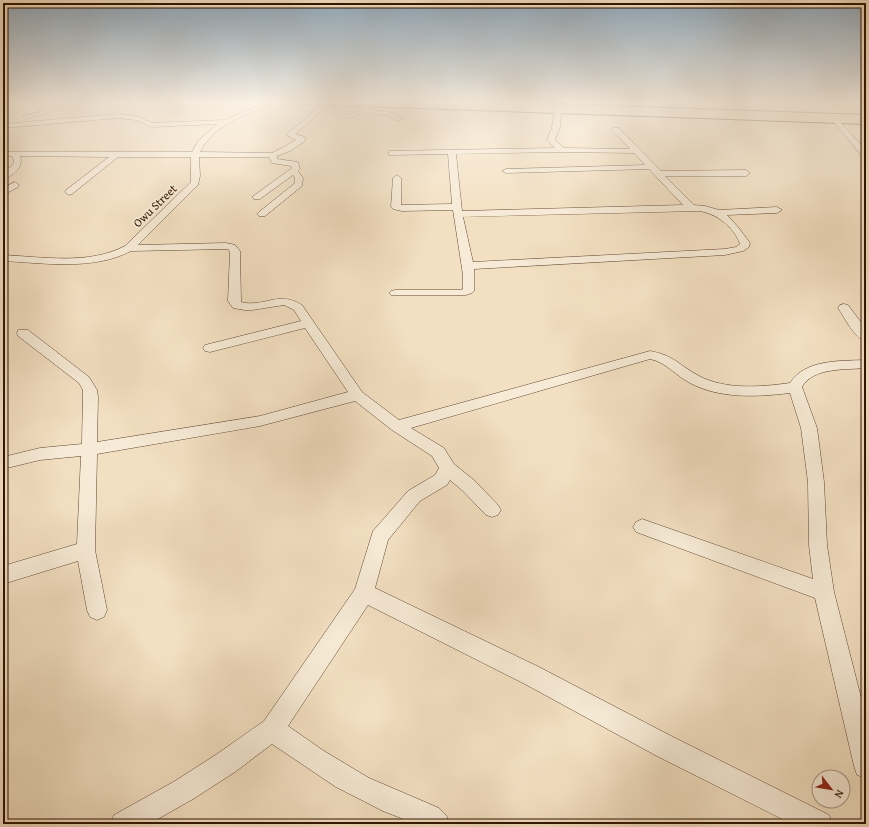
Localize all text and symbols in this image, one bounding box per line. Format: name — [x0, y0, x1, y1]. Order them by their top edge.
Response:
street label: Owu Street — [129, 180, 181, 231]
north arrow — [811, 769, 851, 809]
text: N — [830, 787, 848, 802]

